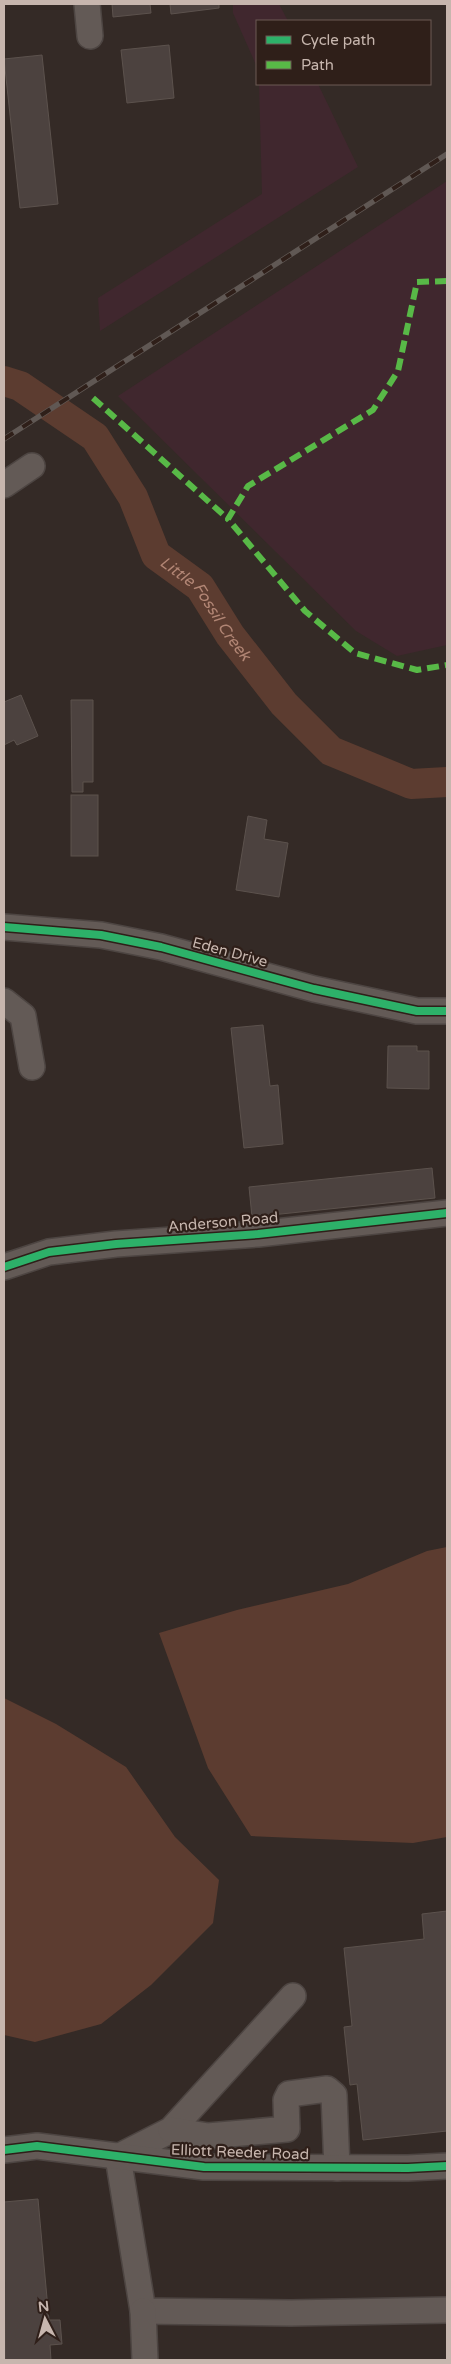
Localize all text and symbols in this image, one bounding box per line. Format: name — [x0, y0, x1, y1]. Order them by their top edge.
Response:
legend — [256, 20, 431, 85]
text: Cycle path — [301, 31, 375, 49]
text: Path — [301, 56, 334, 74]
water label: Little Fossil Creek — [156, 552, 256, 666]
street label: Eden Drive — [190, 933, 270, 971]
street label: Anderson Road — [167, 1208, 279, 1236]
street label: Elliott Reeder Road — [171, 2141, 309, 2163]
north arrow — [20, 2294, 70, 2344]
text: N — [37, 2298, 50, 2316]

